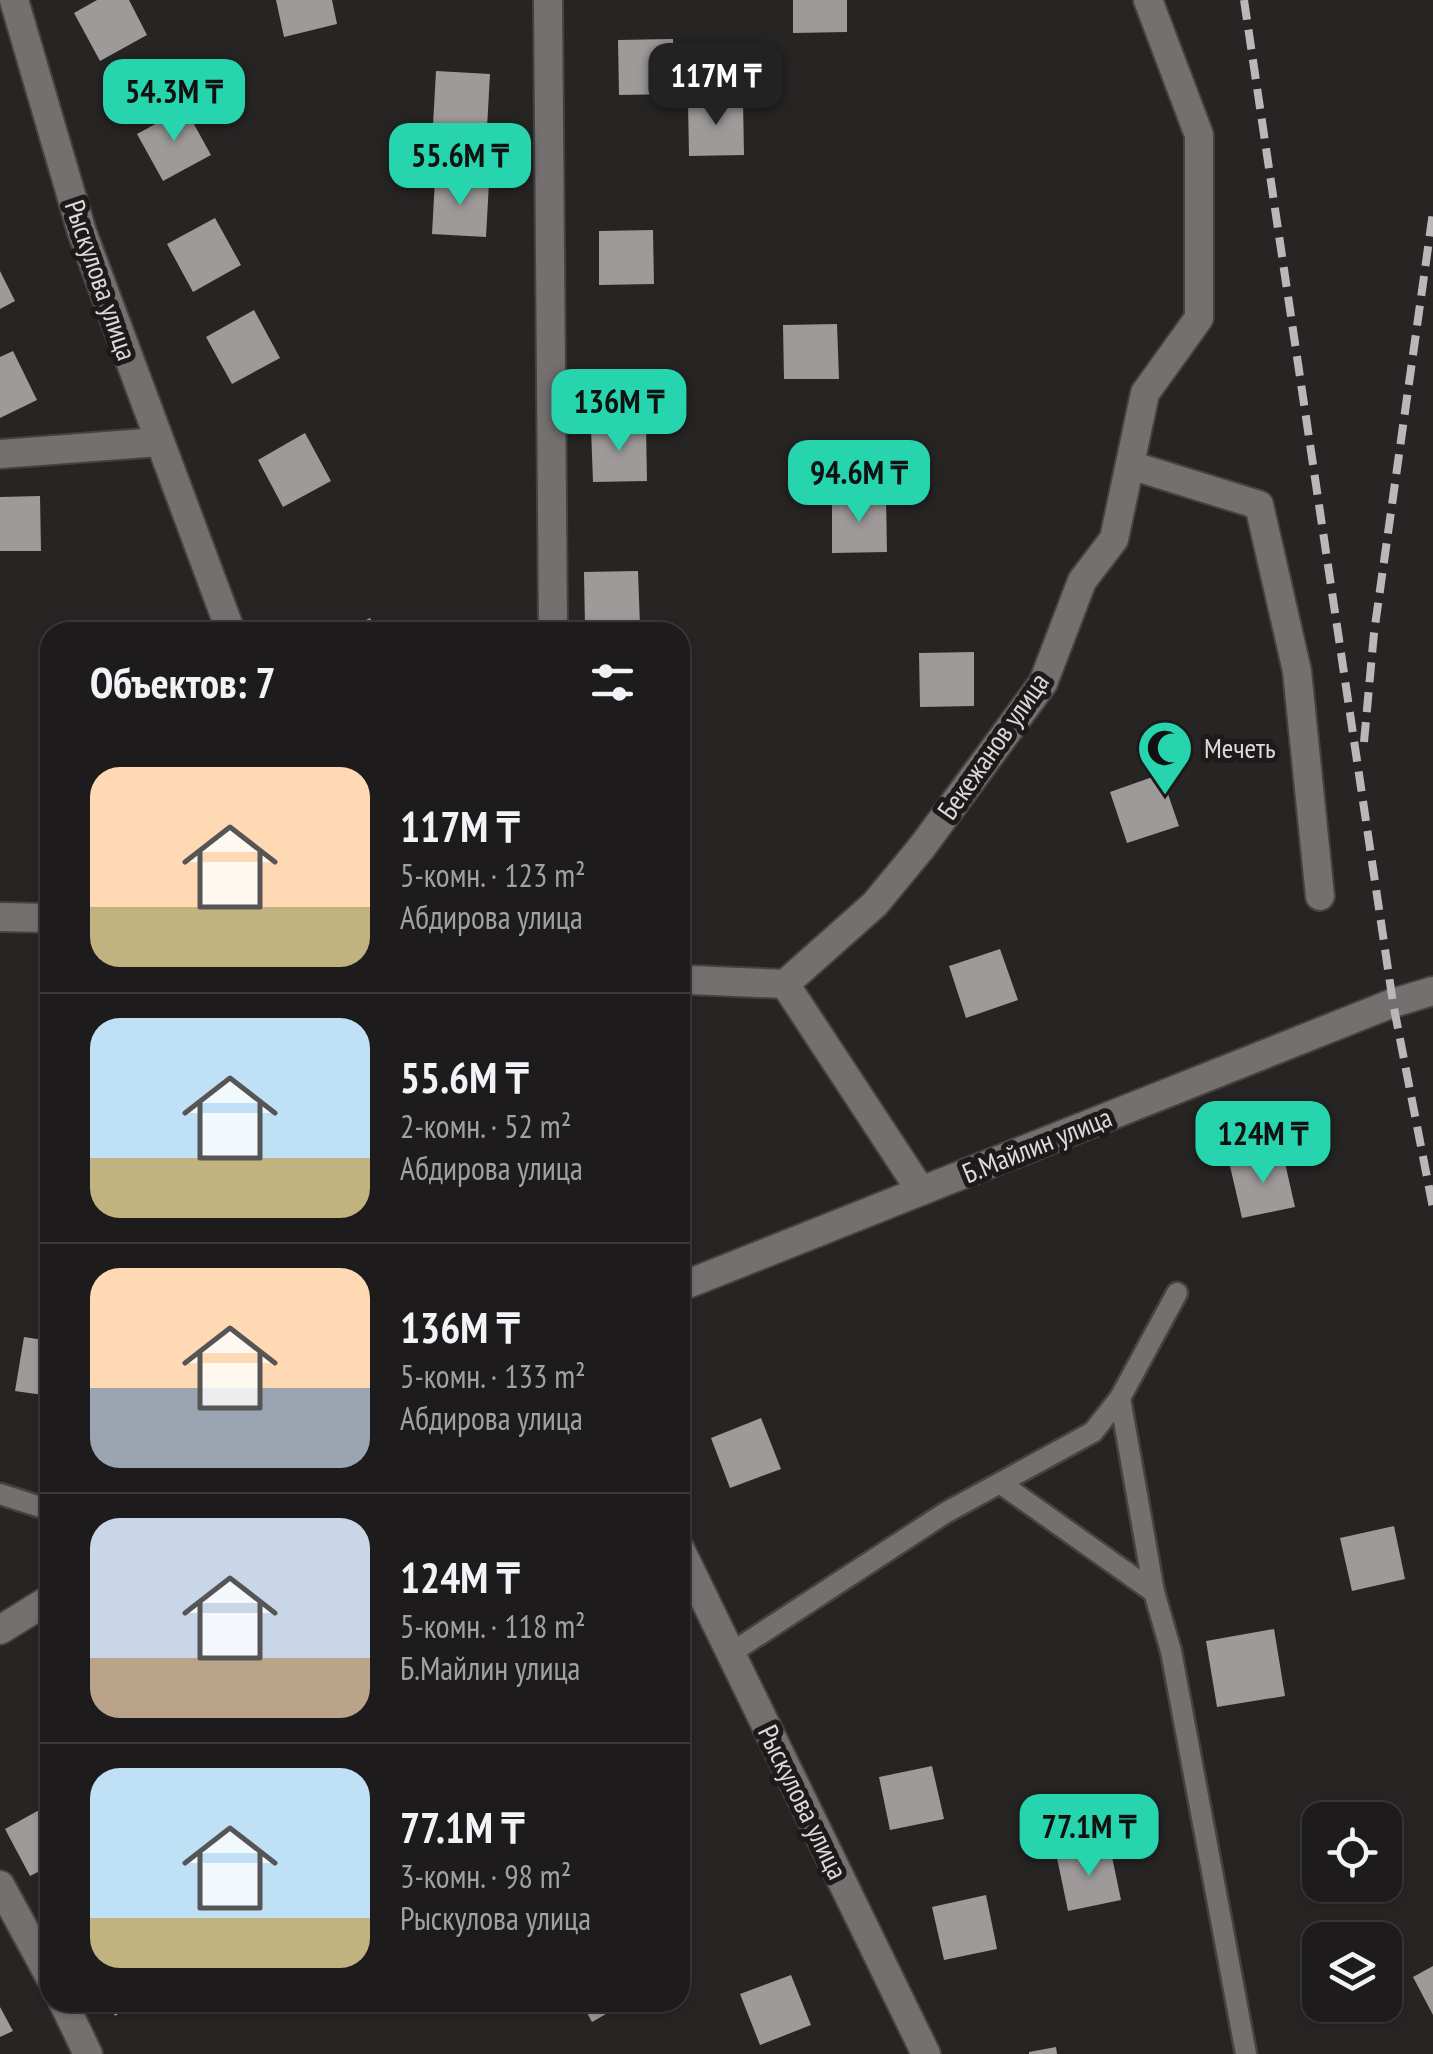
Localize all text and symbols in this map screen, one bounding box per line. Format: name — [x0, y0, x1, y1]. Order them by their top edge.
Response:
pin: 117M ₸ — [635, 43, 797, 128]
text: 117M ₸ — [670, 54, 762, 96]
pin: 54.3M ₸ — [82, 59, 266, 144]
text: 54.3M ₸ — [125, 70, 223, 112]
pin: 55.6M ₸ — [368, 123, 552, 208]
text: 55.6M ₸ — [411, 134, 509, 176]
street label: Рыскулова улица — [57, 195, 146, 365]
pin: 136M ₸ — [538, 369, 700, 454]
text: 136M ₸ — [573, 380, 665, 422]
pin: 94.6M ₸ — [767, 440, 951, 525]
text: 94.6M ₸ — [810, 451, 908, 493]
text: Объектов: 7 — [90, 655, 276, 710]
icon: filters — [585, 655, 640, 710]
street label: Бекежанов улица — [928, 665, 1057, 826]
mosque icon: Мечеть — [1135, 718, 1195, 797]
place label: Мечеть — [1204, 729, 1276, 766]
text: 117M ₸ — [400, 799, 520, 854]
icon: home — [170, 807, 290, 927]
text: 5-комн. · 123 m² — [400, 854, 586, 896]
text: Абдирова улица — [400, 896, 583, 938]
text: 55.6M ₸ — [400, 1050, 529, 1105]
icon: home — [170, 1058, 290, 1178]
street label: Б.Майлин улица — [957, 1098, 1117, 1191]
pin: 124M ₸ — [1182, 1101, 1344, 1186]
text: 2-комн. · 52 m² — [400, 1105, 571, 1147]
text: 124M ₸ — [1217, 1112, 1309, 1154]
text: Абдирова улица — [400, 1147, 583, 1189]
text: 136M ₸ — [400, 1300, 520, 1355]
icon: home — [170, 1308, 290, 1428]
text: 5-комн. · 133 m² — [400, 1355, 586, 1397]
text: Абдирова улица — [400, 1397, 583, 1439]
text: 124M ₸ — [400, 1550, 520, 1605]
icon: home — [170, 1558, 290, 1678]
text: 5-комн. · 118 m² — [400, 1605, 586, 1647]
text: Б.Майлин улица — [400, 1647, 580, 1689]
street label: Рыскулова улица — [750, 1719, 857, 1885]
pin: 77.1M ₸ — [997, 1794, 1181, 1879]
text: 77.1M ₸ — [400, 1800, 524, 1855]
map controls — [1302, 1802, 1402, 2022]
button: locate — [1302, 1802, 1402, 1902]
text: 77.1M ₸ — [1042, 1805, 1136, 1847]
icon: home — [170, 1808, 290, 1928]
text: 3-комн. · 98 m² — [400, 1855, 571, 1897]
text: Рыскулова улица — [400, 1897, 591, 1939]
button: layers — [1302, 1922, 1402, 2022]

